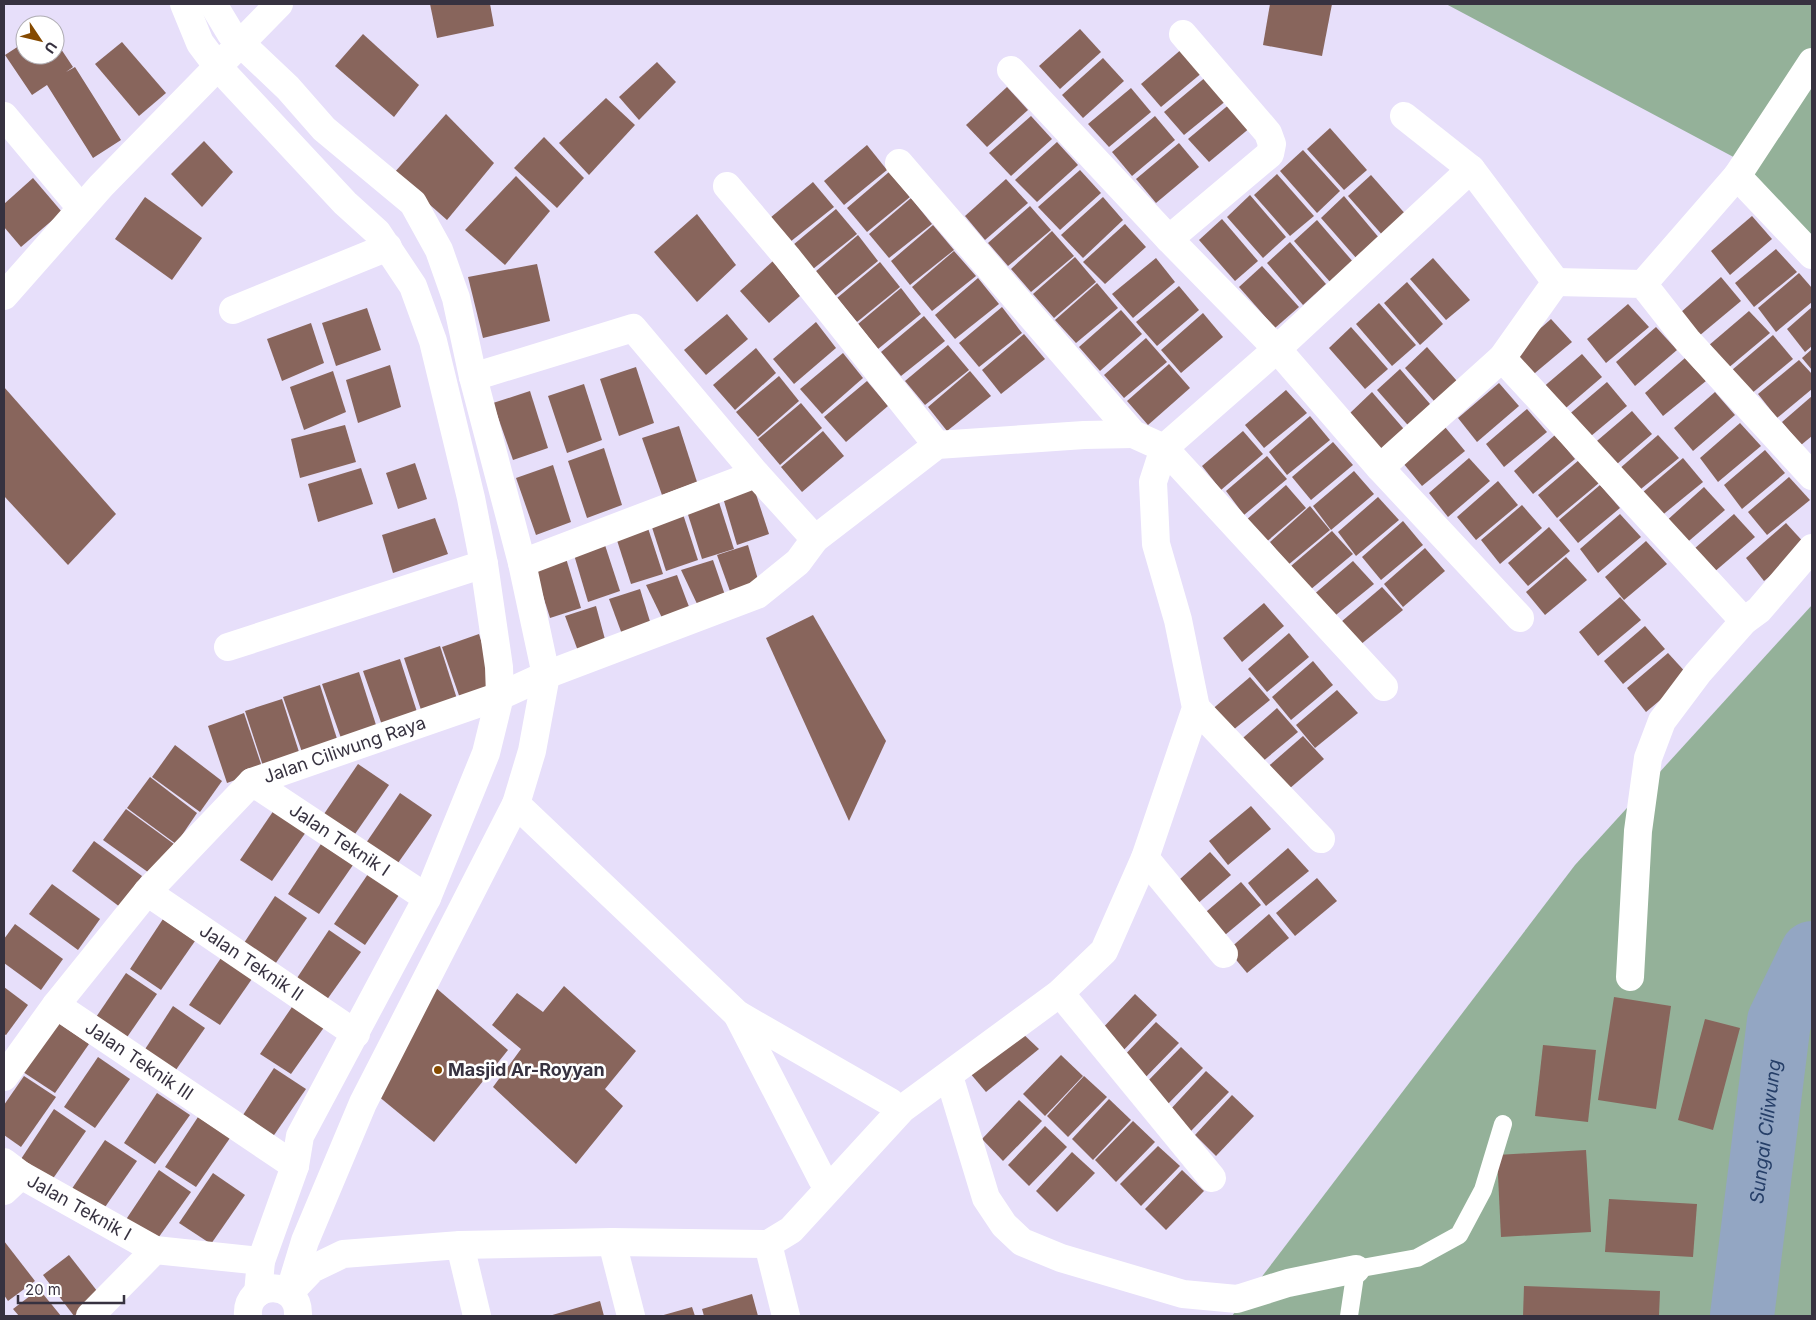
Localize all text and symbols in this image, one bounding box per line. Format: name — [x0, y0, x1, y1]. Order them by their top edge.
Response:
north arrow — [15, 15, 65, 65]
text: U — [41, 39, 61, 57]
street label: Jalan Ciliwung Raya — [261, 712, 428, 787]
street label: Jalan Teknik I — [286, 799, 394, 880]
street label: Jalan Teknik II — [196, 920, 307, 1005]
street label: Jalan Teknik III — [81, 1017, 197, 1104]
water label: Sungai Ciliwung — [1745, 1058, 1786, 1205]
place label: Masjid Ar-Royyan — [448, 1059, 605, 1080]
marker: Masjid Ar-Royyan — [432, 1064, 444, 1076]
street label: Jalan Teknik I — [24, 1170, 135, 1245]
scale bar — [18, 1272, 124, 1304]
text: 20 m — [25, 1280, 61, 1299]

